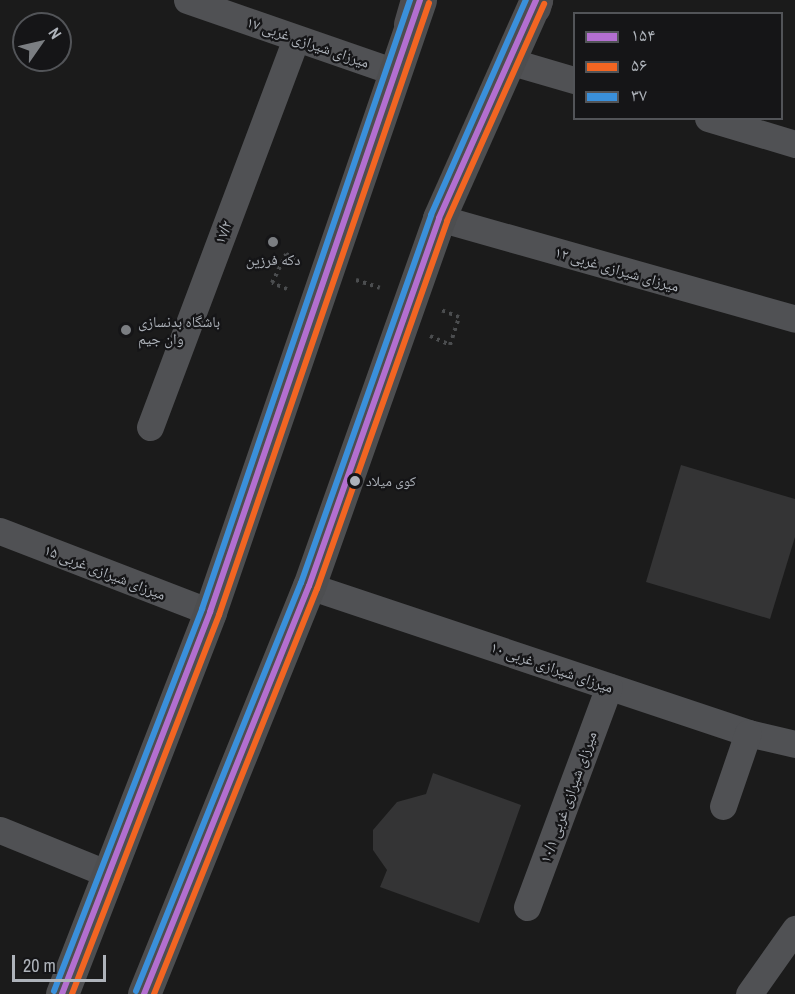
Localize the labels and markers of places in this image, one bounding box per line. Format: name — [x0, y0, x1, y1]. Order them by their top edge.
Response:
marker: دکه فرزین — [266, 235, 280, 249]
place label: دکه فرزین — [246, 251, 300, 269]
place label: باشگاه بدنسازی وان جیم — [138, 312, 220, 347]
marker: باشگاه بدنسازی وان جیم — [119, 323, 133, 337]
place label: کوی میلاد — [366, 473, 416, 489]
marker: کوی میلاد — [349, 475, 361, 487]

